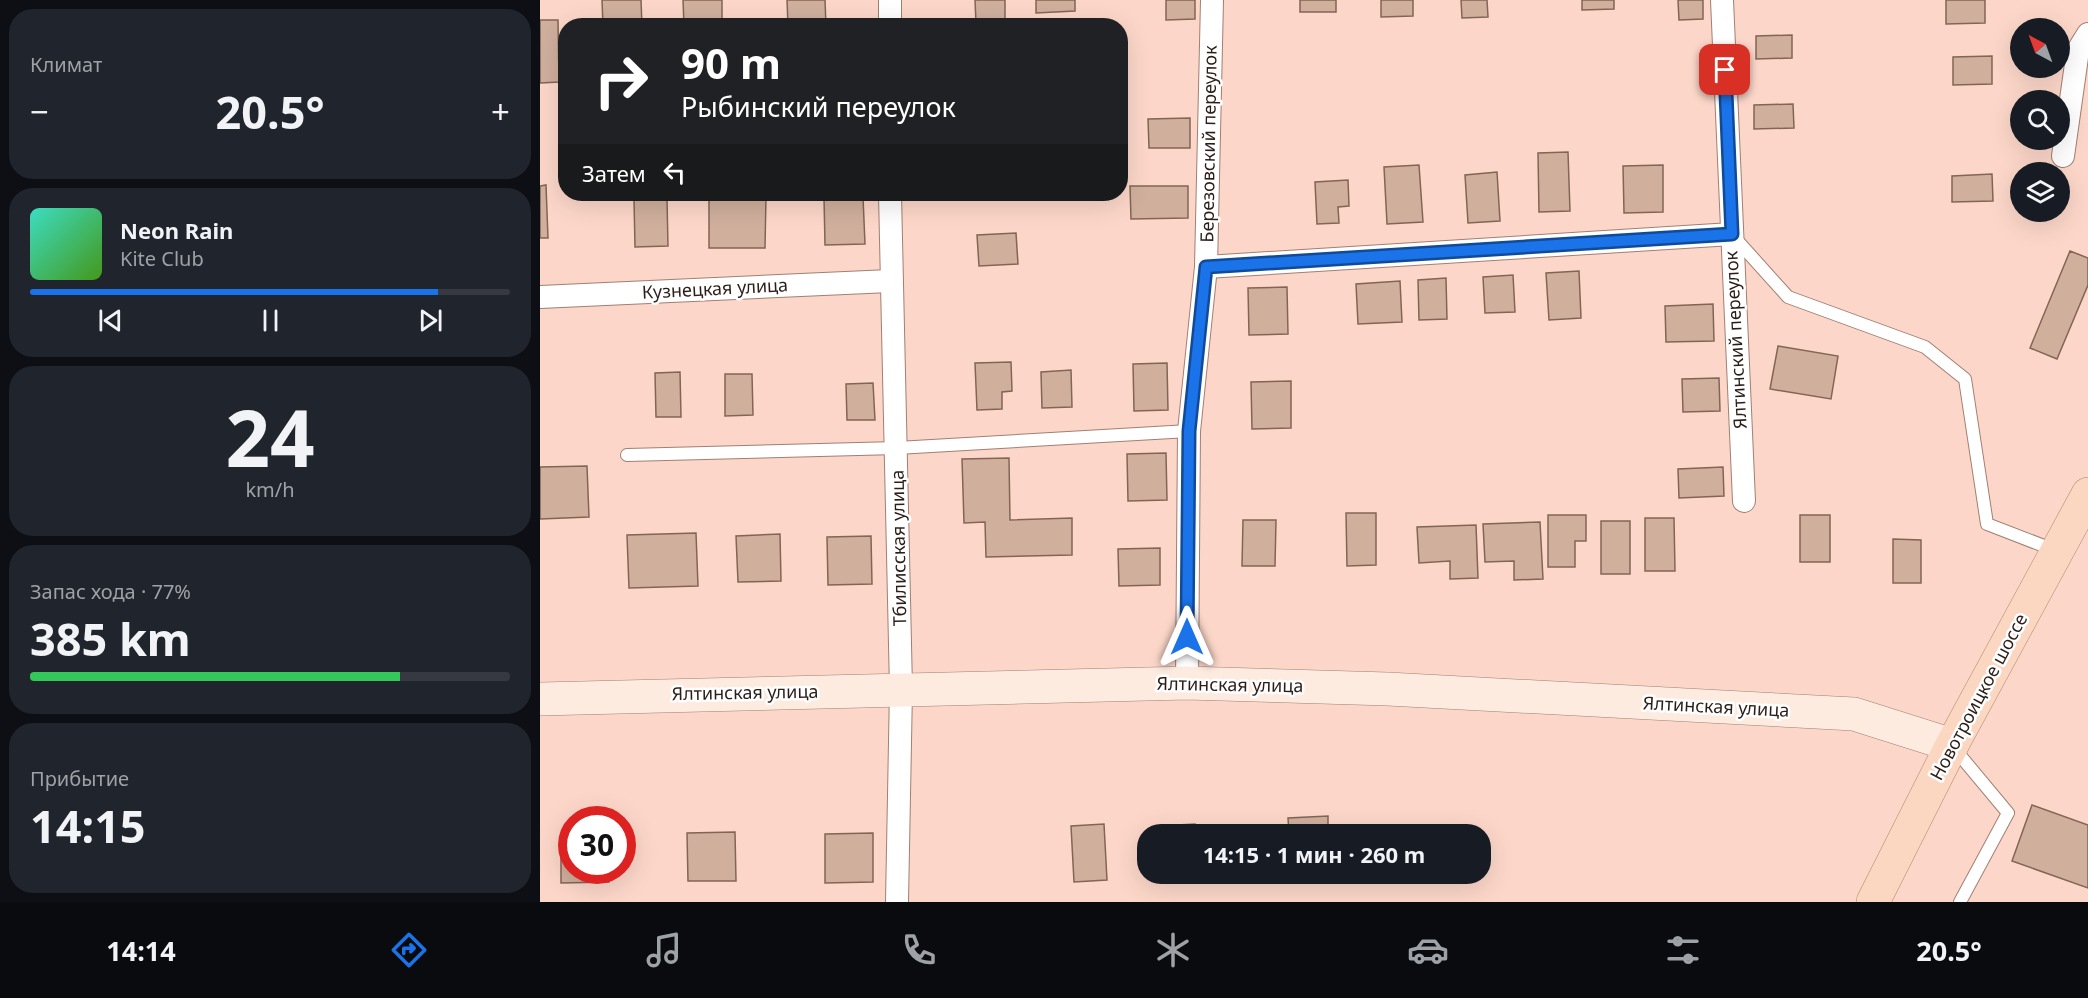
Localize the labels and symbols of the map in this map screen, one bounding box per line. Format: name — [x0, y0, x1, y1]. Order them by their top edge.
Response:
north arrow — [2010, 18, 2070, 78]
pin — [1699, 44, 1750, 95]
street label: Березовский переулок — [1194, 45, 1222, 243]
street label: Ялтинский переулок — [1718, 250, 1752, 430]
street label: Кузнецкая улица — [641, 272, 789, 304]
street label: Тбилисская улица — [885, 470, 911, 626]
position arrow — [1155, 605, 1219, 669]
street label: Новотроицкое шоссе — [1924, 609, 2032, 784]
street label: Ялтинская улица — [1156, 671, 1304, 697]
street label: Ялтинская улица — [671, 679, 819, 705]
street label: Ялтинская улица — [1642, 690, 1790, 722]
speed limit sign: 30 — [558, 806, 636, 884]

